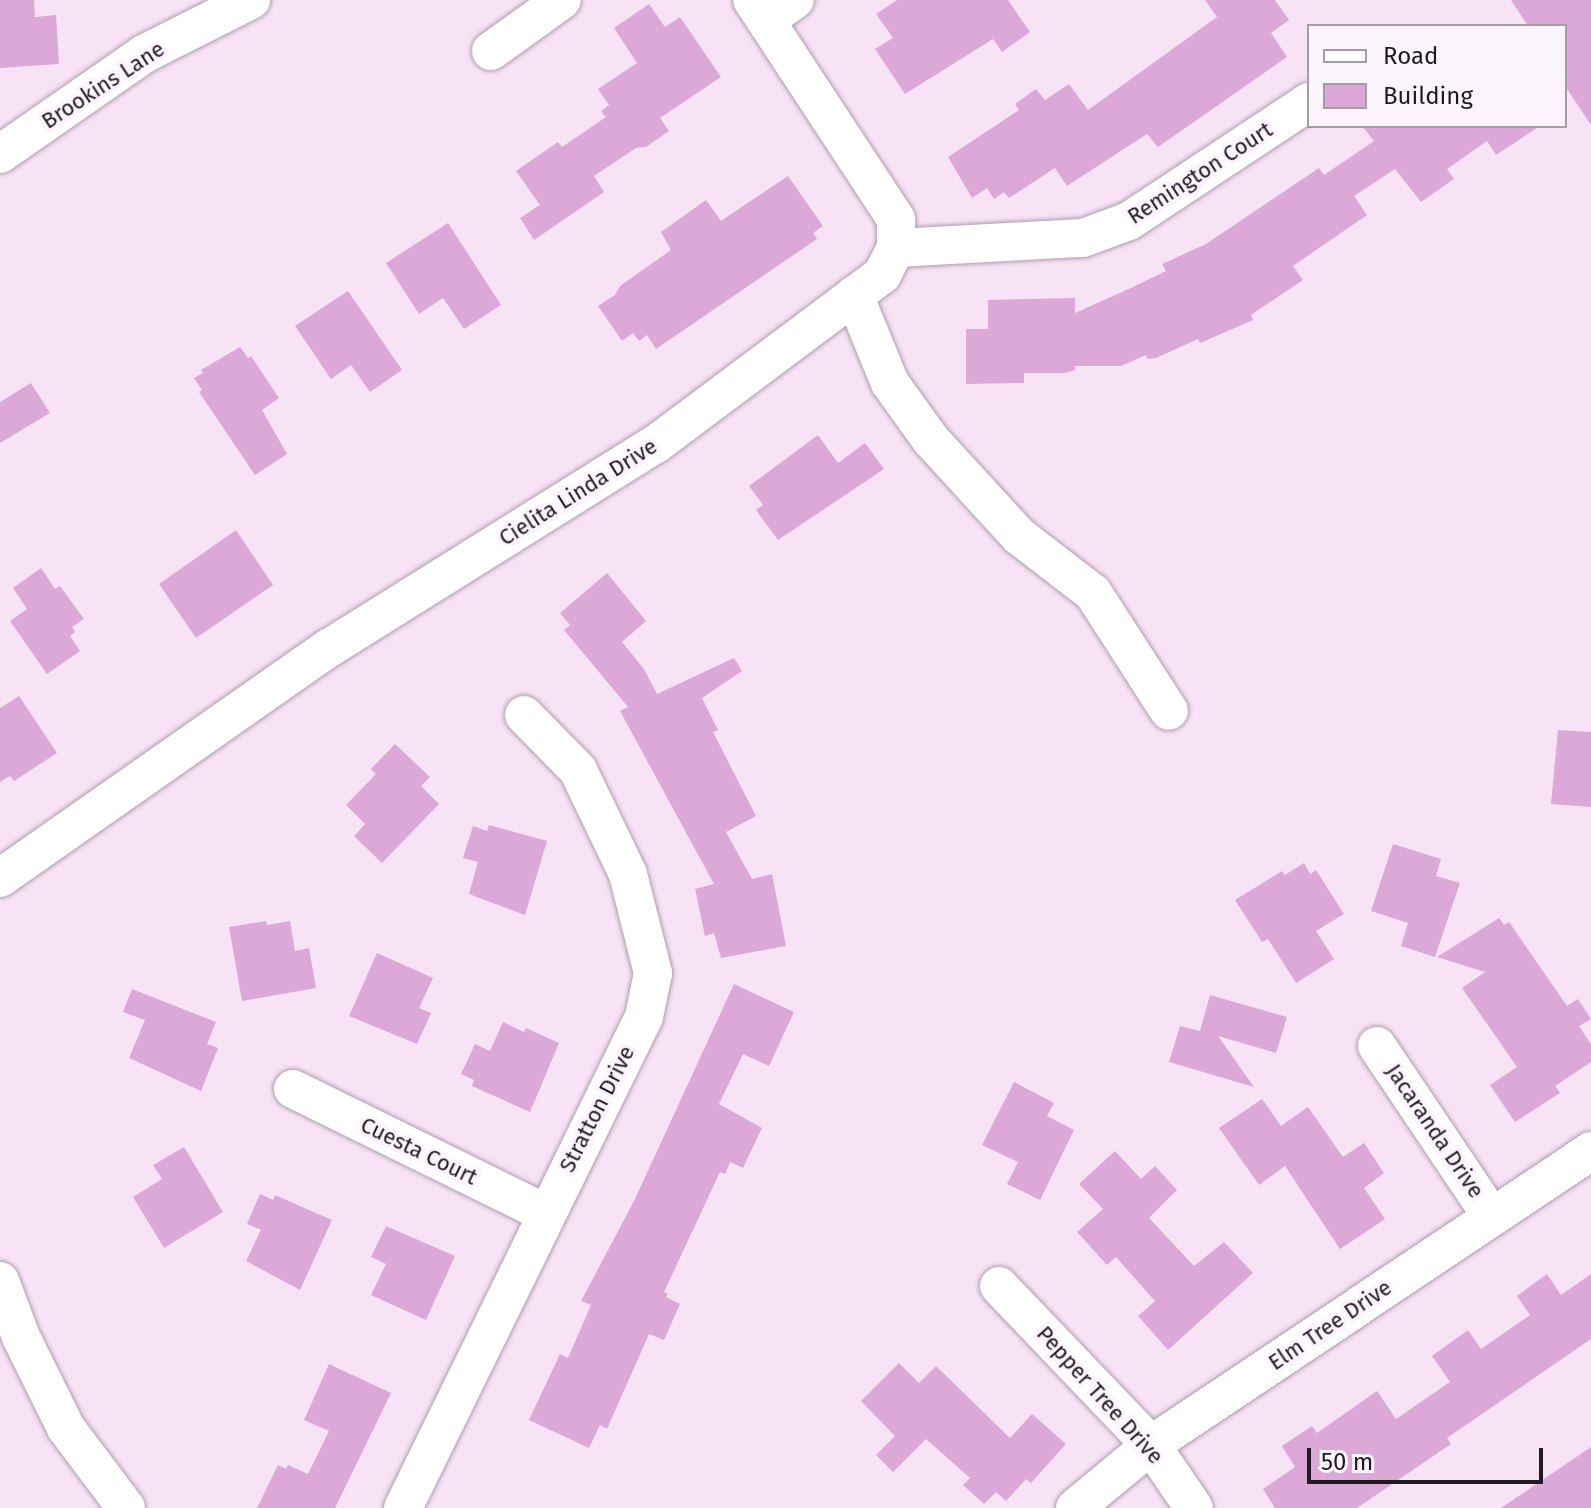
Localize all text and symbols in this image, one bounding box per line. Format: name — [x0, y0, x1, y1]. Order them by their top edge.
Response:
legend — [1307, 24, 1567, 128]
street label: Brookins Lane — [37, 36, 169, 134]
text: Road — [1383, 42, 1438, 70]
text: Building — [1383, 82, 1473, 110]
street label: Remington Court — [1123, 116, 1277, 230]
street label: Cielita Linda Drive — [494, 433, 662, 551]
street label: Stratton Drive — [554, 1041, 640, 1177]
street label: Jacaranda Drive — [1380, 1059, 1490, 1203]
street label: Cuesta Court — [356, 1111, 482, 1191]
street label: Elm Tree Drive — [1263, 1274, 1397, 1376]
street label: Pepper Tree Drive — [1031, 1321, 1169, 1469]
scale bar — [1311, 1432, 1547, 1482]
text: 50 m — [1321, 1448, 1373, 1476]

